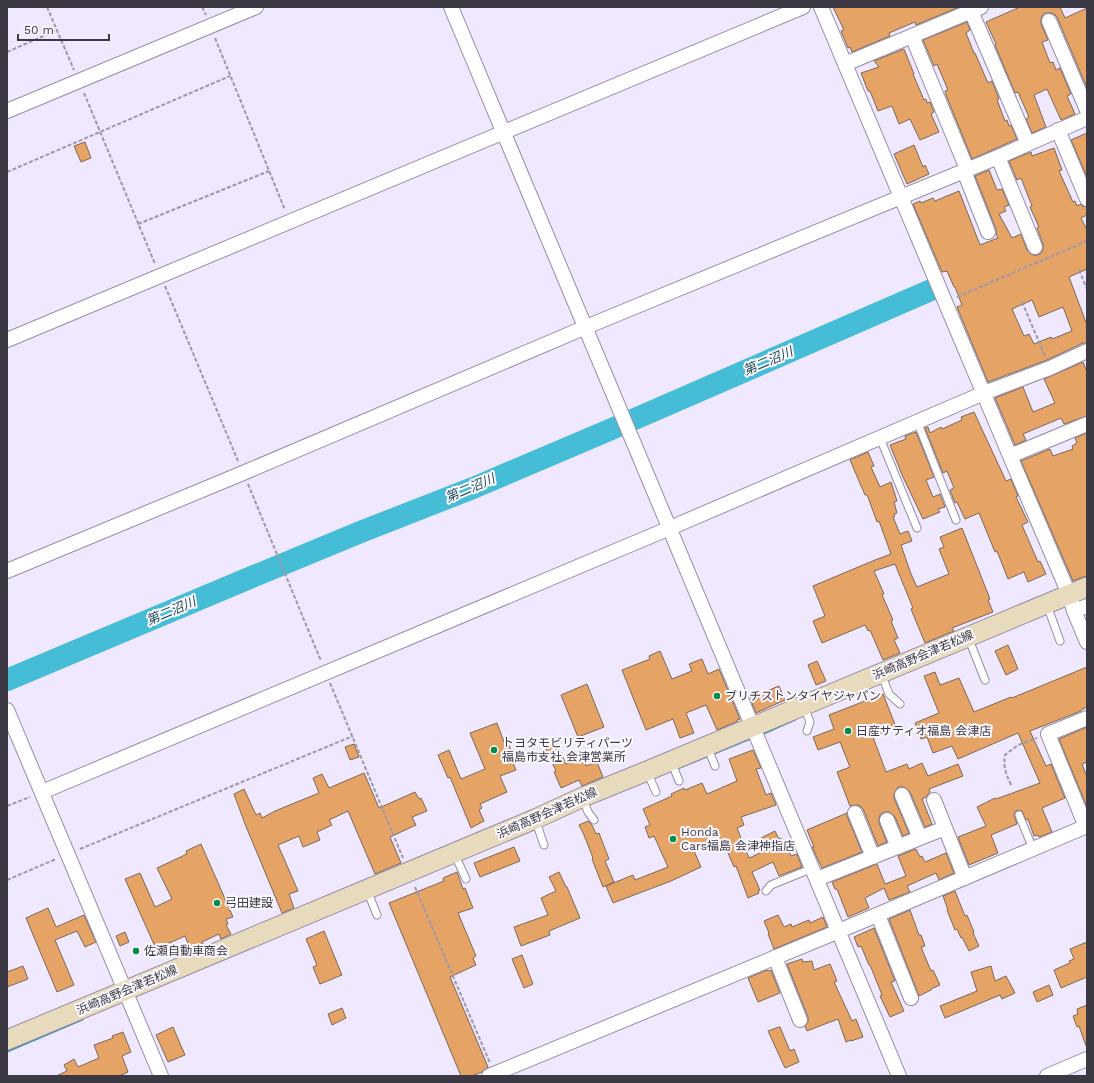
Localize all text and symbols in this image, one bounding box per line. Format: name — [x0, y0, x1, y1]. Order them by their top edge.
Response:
scale bar — [18, 16, 109, 42]
text: 50 m — [24, 23, 54, 37]
water label: 第二沼川 — [741, 343, 797, 378]
water label: 第二沼川 — [443, 470, 499, 505]
water label: 第二沼川 — [144, 593, 200, 628]
street label: 浜崎高野会津若松線 — [871, 627, 975, 683]
place label: ブリチストンタイヤジャパン — [725, 689, 881, 703]
marker: ブリチストンタイヤジャパン — [712, 691, 722, 701]
place label: 日産サティオ福島 会津店 — [856, 724, 991, 738]
marker: 日産サティオ福島 会津店 — [843, 726, 853, 736]
place label: トヨタモビリティパーツ 福島市支社 会津営業所 — [502, 736, 633, 764]
marker: トヨタモビリティパーツ 福島市支社 会津営業所 — [489, 745, 499, 755]
street label: 浜崎高野会津若松線 — [495, 785, 599, 841]
place label: Honda Cars福島 会津神指店 — [681, 825, 795, 853]
marker: Honda Cars福島 会津神指店 — [668, 834, 678, 844]
place label: 弓田建設 — [225, 896, 273, 910]
marker: 弓田建設 — [212, 898, 222, 908]
place label: 佐瀬自動車商会 — [144, 944, 228, 958]
marker: 佐瀬自動車商会 — [131, 946, 141, 956]
street label: 浜崎高野会津若松線 — [75, 962, 179, 1018]

